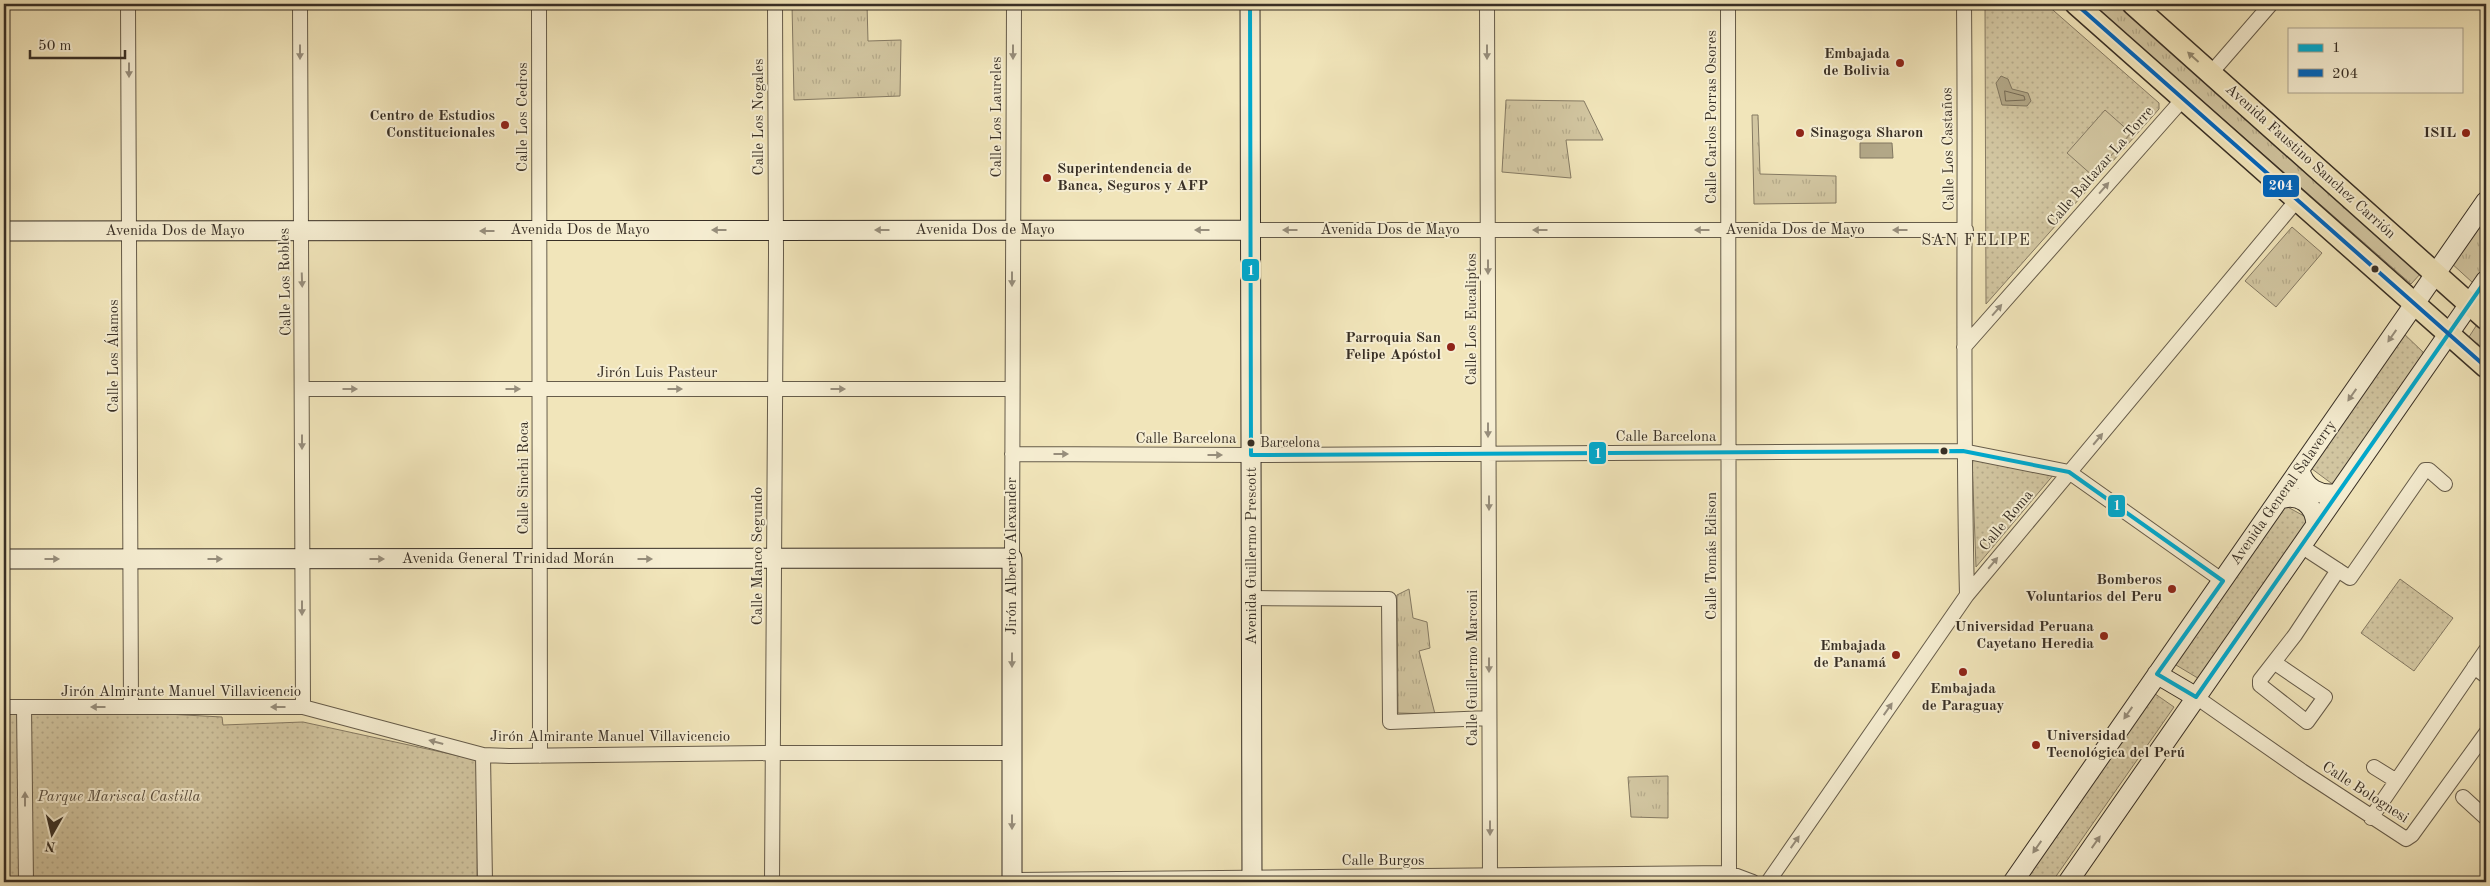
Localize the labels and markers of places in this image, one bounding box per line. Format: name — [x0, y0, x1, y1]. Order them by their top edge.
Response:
place label: Embajada de Bolivia — [1823, 47, 1890, 79]
marker: Embajada de Bolivia — [1894, 57, 1906, 69]
place label: Centro de Estudios Constitucionales — [370, 109, 495, 141]
marker: Centro de Estudios Constitucionales — [499, 119, 511, 131]
place label: Sinagoga Sharon — [1810, 126, 1923, 141]
place label: ISIL — [2423, 126, 2456, 141]
marker: Sinagoga Sharon — [1794, 127, 1806, 139]
marker: ISIL — [2460, 127, 2472, 139]
place label: Superintendencia de Banca, Seguros y AFP — [1057, 162, 1208, 194]
marker: Superintendencia de Banca, Seguros y AFP — [1041, 172, 1053, 184]
unlabelled marker — [2370, 264, 2380, 274]
place label: Parroquia San Felipe Apóstol — [1345, 331, 1441, 363]
marker: Parroquia San Felipe Apóstol — [1445, 341, 1457, 353]
place label: Barcelona — [1260, 436, 1320, 450]
marker: Barcelona — [1246, 438, 1256, 448]
unlabelled marker — [1939, 446, 1949, 456]
place label: Bomberos Voluntarios del Peru — [2025, 573, 2162, 605]
marker: Bomberos Voluntarios del Peru — [2166, 583, 2178, 595]
place label: Universidad Peruana Cayetano Heredia — [1955, 620, 2094, 652]
marker: Universidad Peruana Cayetano Heredia — [2098, 630, 2110, 642]
place label: Embajada de Panamá — [1814, 639, 1886, 671]
marker: Embajada de Panamá — [1890, 649, 1902, 661]
marker: Embajada de Paraguay — [1957, 666, 1969, 678]
place label: Embajada de Paraguay — [1922, 682, 2004, 714]
place label: Universidad Tecnológica del Perú — [2046, 729, 2185, 761]
marker: Universidad Tecnológica del Perú — [2030, 739, 2042, 751]

